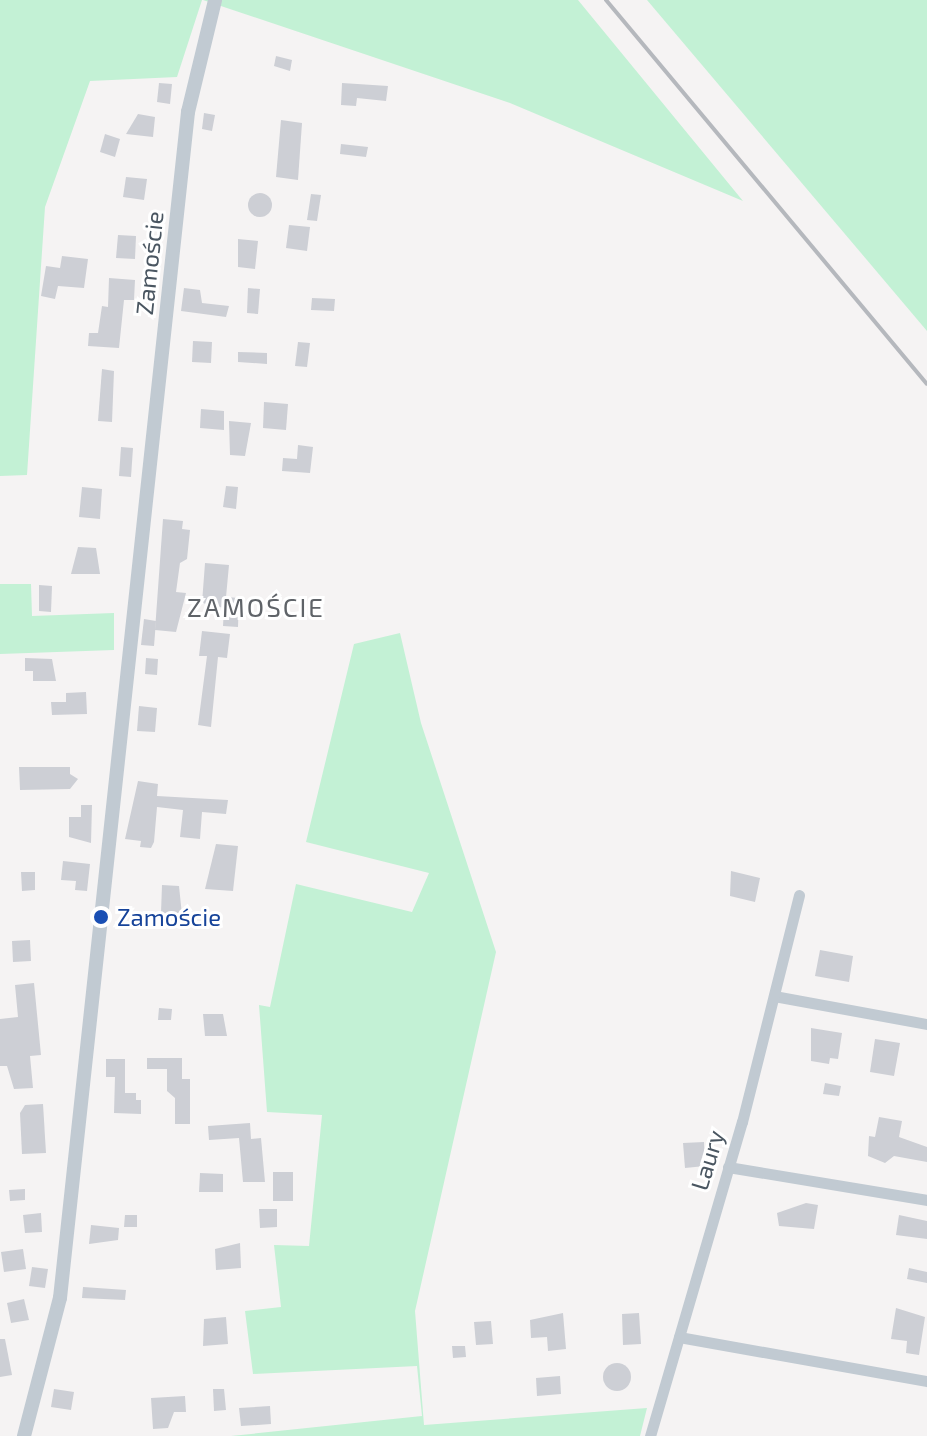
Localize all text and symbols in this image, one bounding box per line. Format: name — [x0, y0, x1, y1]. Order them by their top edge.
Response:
street label: Zamoście — [129, 210, 169, 316]
district label: ZAMOŚCIE — [187, 591, 325, 623]
place label: Zamoście — [117, 903, 221, 931]
marker: Zamoście — [92, 908, 110, 926]
street label: Laury — [684, 1126, 730, 1194]

